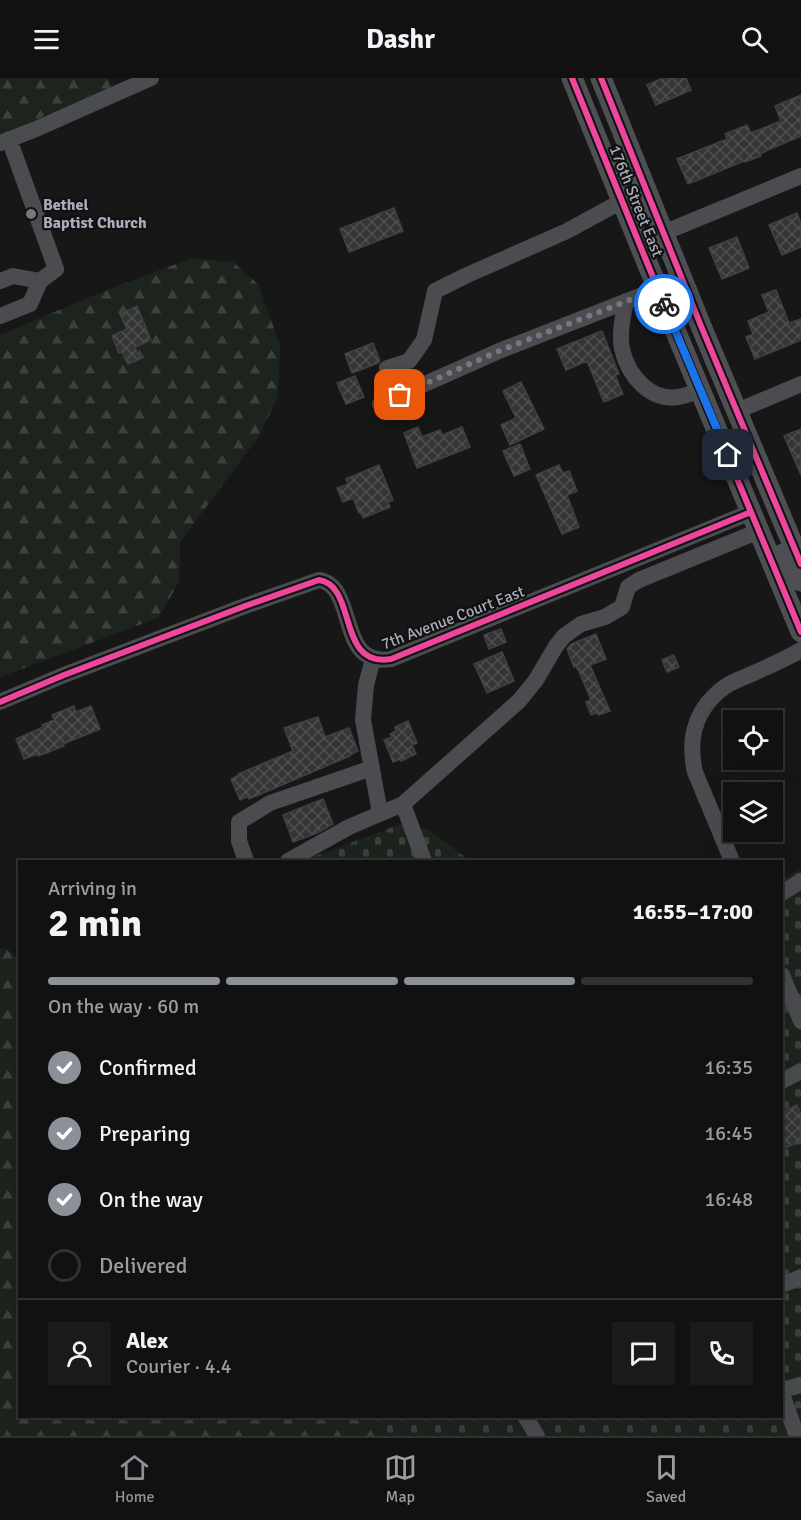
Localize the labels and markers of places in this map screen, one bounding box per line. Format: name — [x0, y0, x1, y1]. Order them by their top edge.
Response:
place label: Bethel Baptist Church — [43, 195, 147, 233]
marker: Bethel Baptist Church — [24, 207, 38, 221]
pin — [374, 369, 425, 420]
pin — [702, 429, 753, 480]

